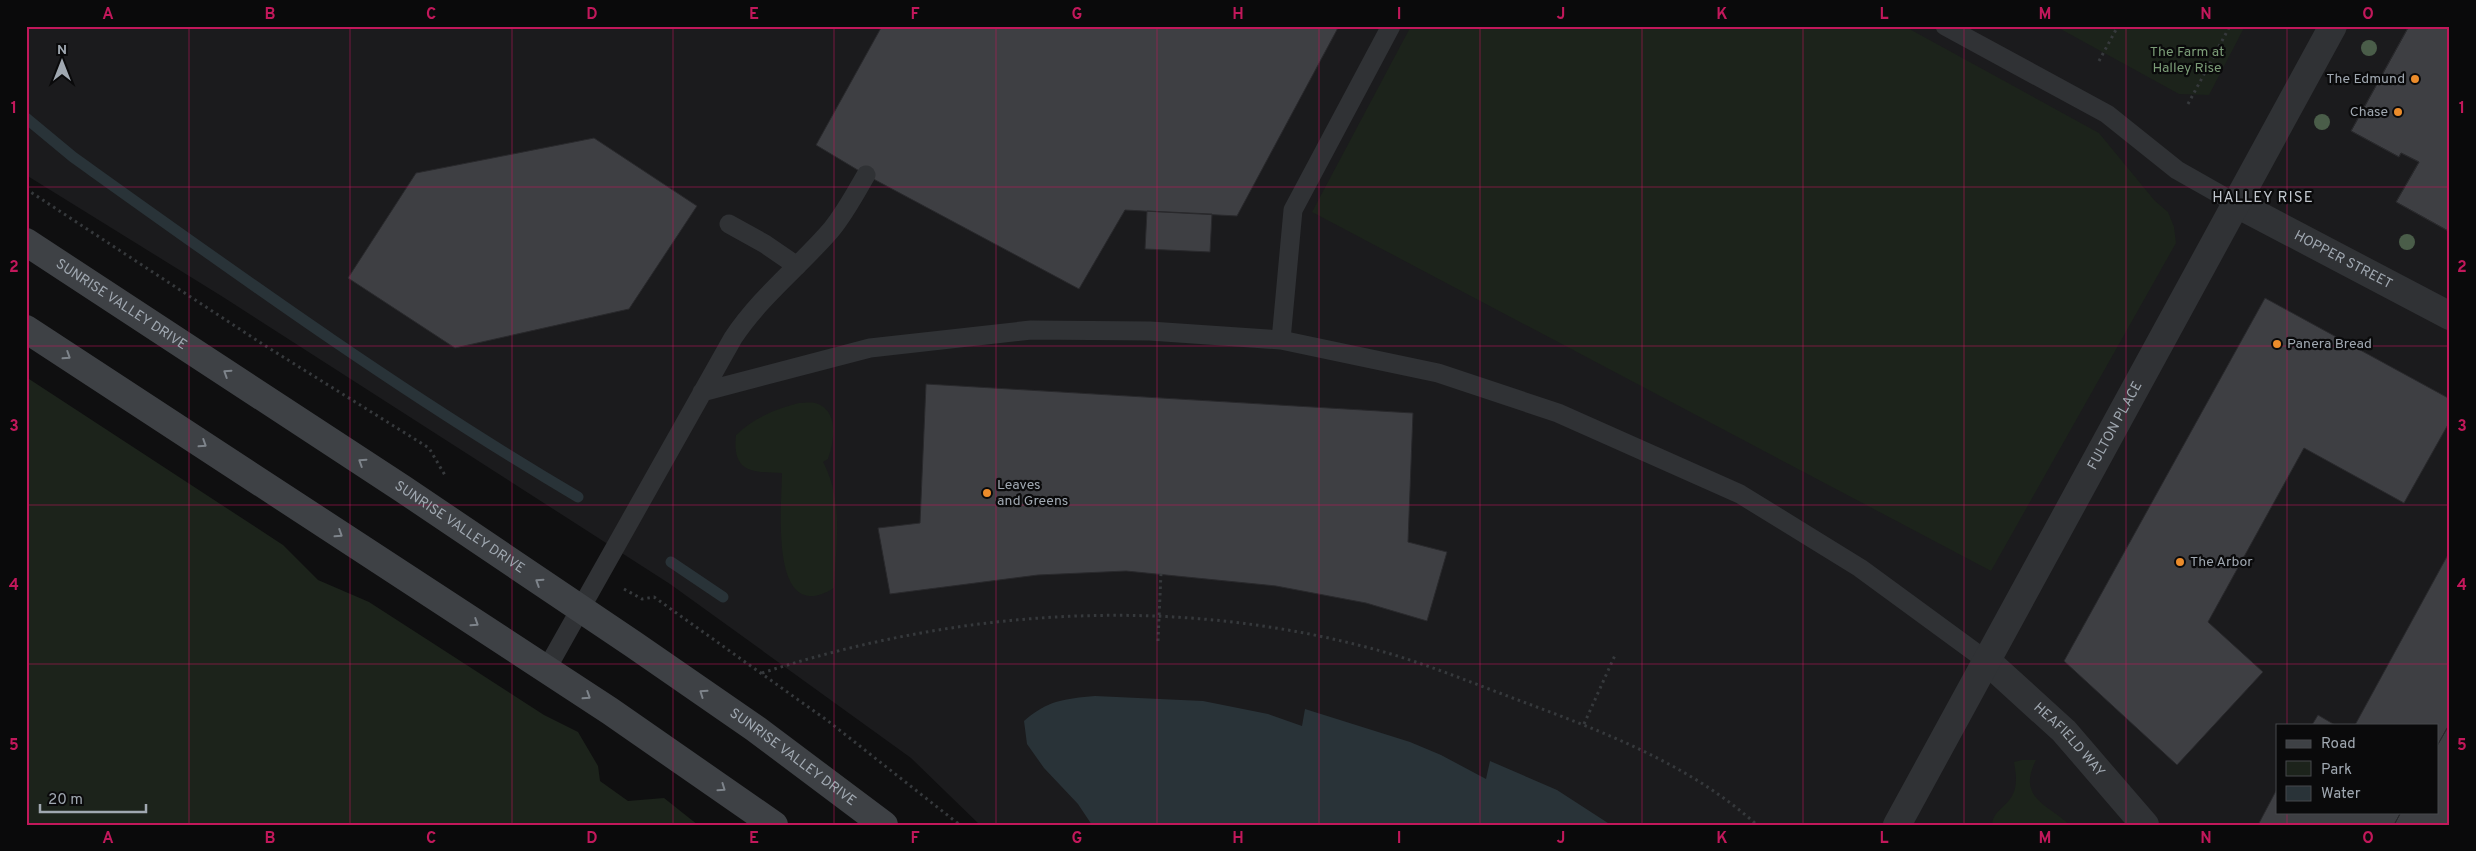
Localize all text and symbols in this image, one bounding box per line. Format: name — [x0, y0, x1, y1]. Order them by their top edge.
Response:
text: A — [102, 5, 114, 25]
text: B — [264, 5, 276, 25]
text: C — [426, 5, 436, 25]
text: D — [586, 5, 598, 25]
text: E — [749, 5, 759, 25]
text: F — [910, 5, 920, 25]
text: G — [1072, 5, 1082, 25]
text: H — [1232, 5, 1244, 25]
text: I — [1397, 5, 1401, 25]
text: J — [1557, 5, 1565, 25]
text: K — [1716, 5, 1728, 25]
text: L — [1879, 5, 1889, 25]
text: M — [2039, 5, 2051, 25]
text: N — [2200, 5, 2212, 25]
text: O — [2362, 5, 2374, 25]
north arrow — [38, 38, 88, 88]
text: N — [57, 42, 67, 59]
park label: The Farm at Halley Rise — [2150, 44, 2224, 77]
place label: The Edmund — [2326, 71, 2405, 88]
marker: The Edmund — [2409, 73, 2421, 85]
text: 1 — [11, 99, 17, 119]
text: 1 — [2459, 99, 2465, 119]
place label: Chase — [2350, 104, 2388, 121]
marker: Chase — [2392, 106, 2404, 118]
district label: HALLEY RISE — [2212, 189, 2314, 208]
street label: HOPPER STREET — [2291, 227, 2395, 293]
street label: SUNRISE VALLEY DRIVE — [53, 255, 190, 354]
text: 2 — [9, 258, 19, 278]
text: 2 — [2457, 258, 2467, 278]
place label: Panera Bread — [2287, 336, 2372, 353]
marker: Panera Bread — [2271, 338, 2283, 350]
one-way arrow — [61, 350, 71, 359]
one-way arrow — [223, 370, 232, 379]
street label: FULTON PLACE — [2084, 378, 2146, 473]
text: 3 — [9, 417, 19, 437]
text: 3 — [2457, 417, 2467, 437]
one-way arrow — [198, 438, 207, 448]
one-way arrow — [359, 459, 368, 468]
street label: SUNRISE VALLEY DRIVE — [391, 477, 528, 577]
place label: Leaves and Greens — [997, 477, 1068, 510]
marker: Leaves and Greens — [981, 487, 993, 499]
one-way arrow — [334, 527, 343, 537]
place label: The Arbor — [2190, 554, 2253, 571]
marker: The Arbor — [2174, 556, 2186, 568]
text: 4 — [9, 576, 19, 596]
text: 4 — [2457, 576, 2467, 596]
one-way arrow — [536, 579, 545, 588]
one-way arrow — [470, 616, 479, 626]
one-way arrow — [582, 690, 591, 700]
one-way arrow — [700, 690, 709, 699]
street label: HEAFIELD WAY — [2030, 699, 2108, 781]
street label: SUNRISE VALLEY DRIVE — [726, 705, 860, 810]
legend — [2276, 724, 2438, 814]
text: Road — [2321, 735, 2356, 754]
text: 5 — [9, 736, 19, 756]
text: 5 — [2457, 736, 2467, 756]
text: Park — [2321, 761, 2352, 780]
scale bar — [40, 781, 146, 813]
one-way arrow — [716, 782, 726, 791]
text: Water — [2321, 785, 2361, 804]
text: 20 m — [48, 791, 83, 810]
text: A — [102, 829, 114, 849]
text: B — [264, 829, 276, 849]
text: C — [426, 829, 436, 849]
text: D — [586, 829, 598, 849]
text: E — [749, 829, 759, 849]
text: F — [910, 829, 920, 849]
text: G — [1072, 829, 1082, 849]
text: H — [1232, 829, 1244, 849]
text: I — [1397, 829, 1401, 849]
text: J — [1557, 829, 1565, 849]
text: K — [1716, 829, 1728, 849]
text: L — [1879, 829, 1889, 849]
text: M — [2039, 829, 2051, 849]
text: N — [2200, 829, 2212, 849]
text: O — [2362, 829, 2374, 849]

